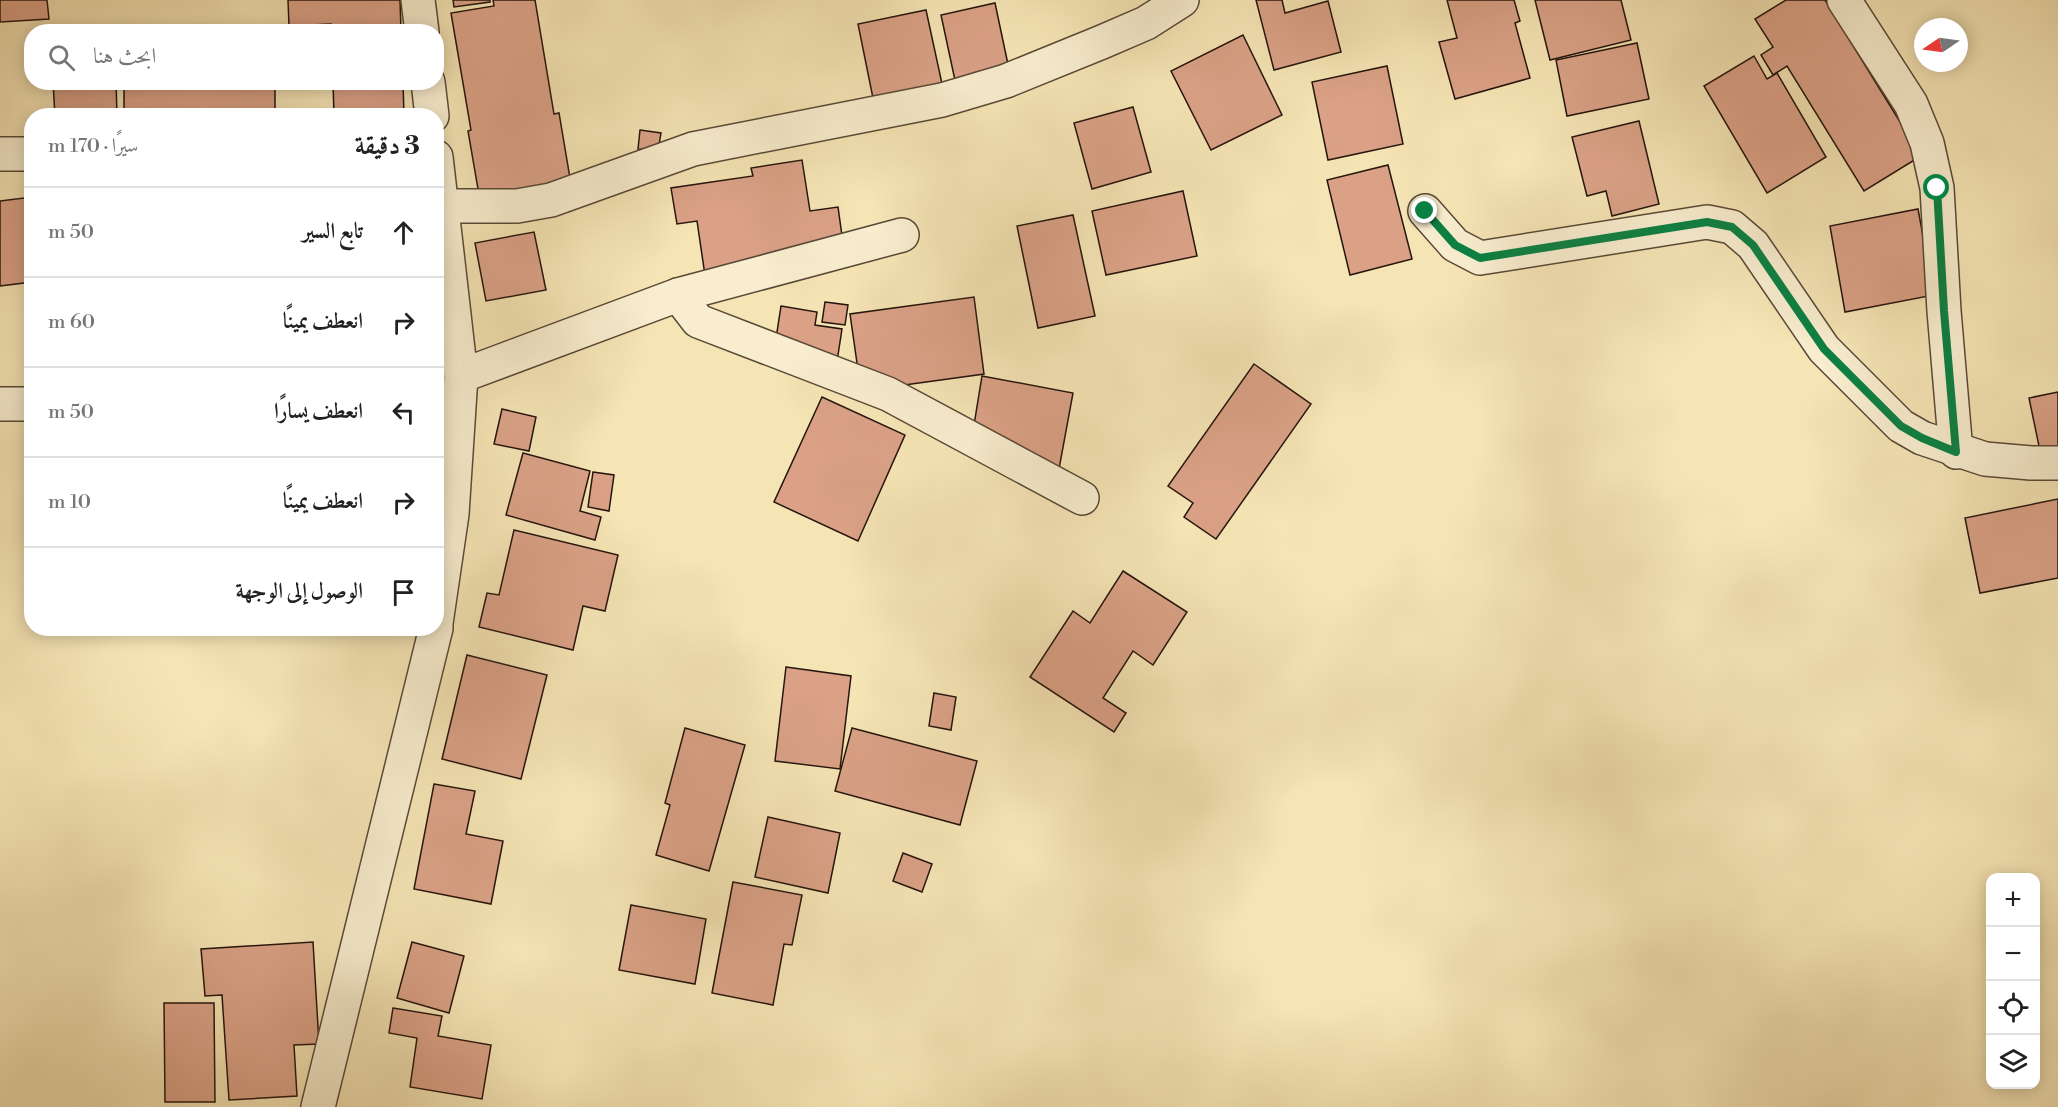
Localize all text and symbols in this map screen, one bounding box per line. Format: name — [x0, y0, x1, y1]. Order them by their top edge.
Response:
north arrow — [1914, 18, 1968, 72]
search box — [24, 24, 444, 90]
icon: search — [45, 41, 78, 74]
text: ابحث هنا — [93, 43, 156, 70]
text: 3 دقيقة — [355, 130, 420, 162]
text: سيرًا · 170 m — [48, 134, 138, 159]
route start — [1923, 174, 1949, 200]
route end — [1411, 197, 1437, 223]
icon: ahead — [387, 216, 420, 249]
text: تابع السير — [302, 218, 363, 245]
text: 50 m — [48, 220, 94, 245]
icon: right — [387, 306, 420, 339]
text: انعطف يمينًا — [283, 308, 363, 335]
text: 60 m — [48, 310, 95, 335]
icon: left — [387, 396, 420, 429]
text: انعطف يسارًا — [274, 398, 363, 425]
text: 50 m — [48, 400, 94, 425]
icon: right — [387, 486, 420, 519]
text: انعطف يمينًا — [283, 488, 363, 515]
text: 10 m — [48, 490, 91, 515]
icon: arrive — [387, 576, 420, 609]
text: الوصول إلى الوجهة — [235, 578, 363, 605]
map controls — [1986, 873, 2040, 1089]
button: + — [1986, 873, 2040, 927]
button: − — [1986, 927, 2040, 981]
button: locate — [1986, 981, 2040, 1035]
button: layers — [1986, 1035, 2040, 1089]

